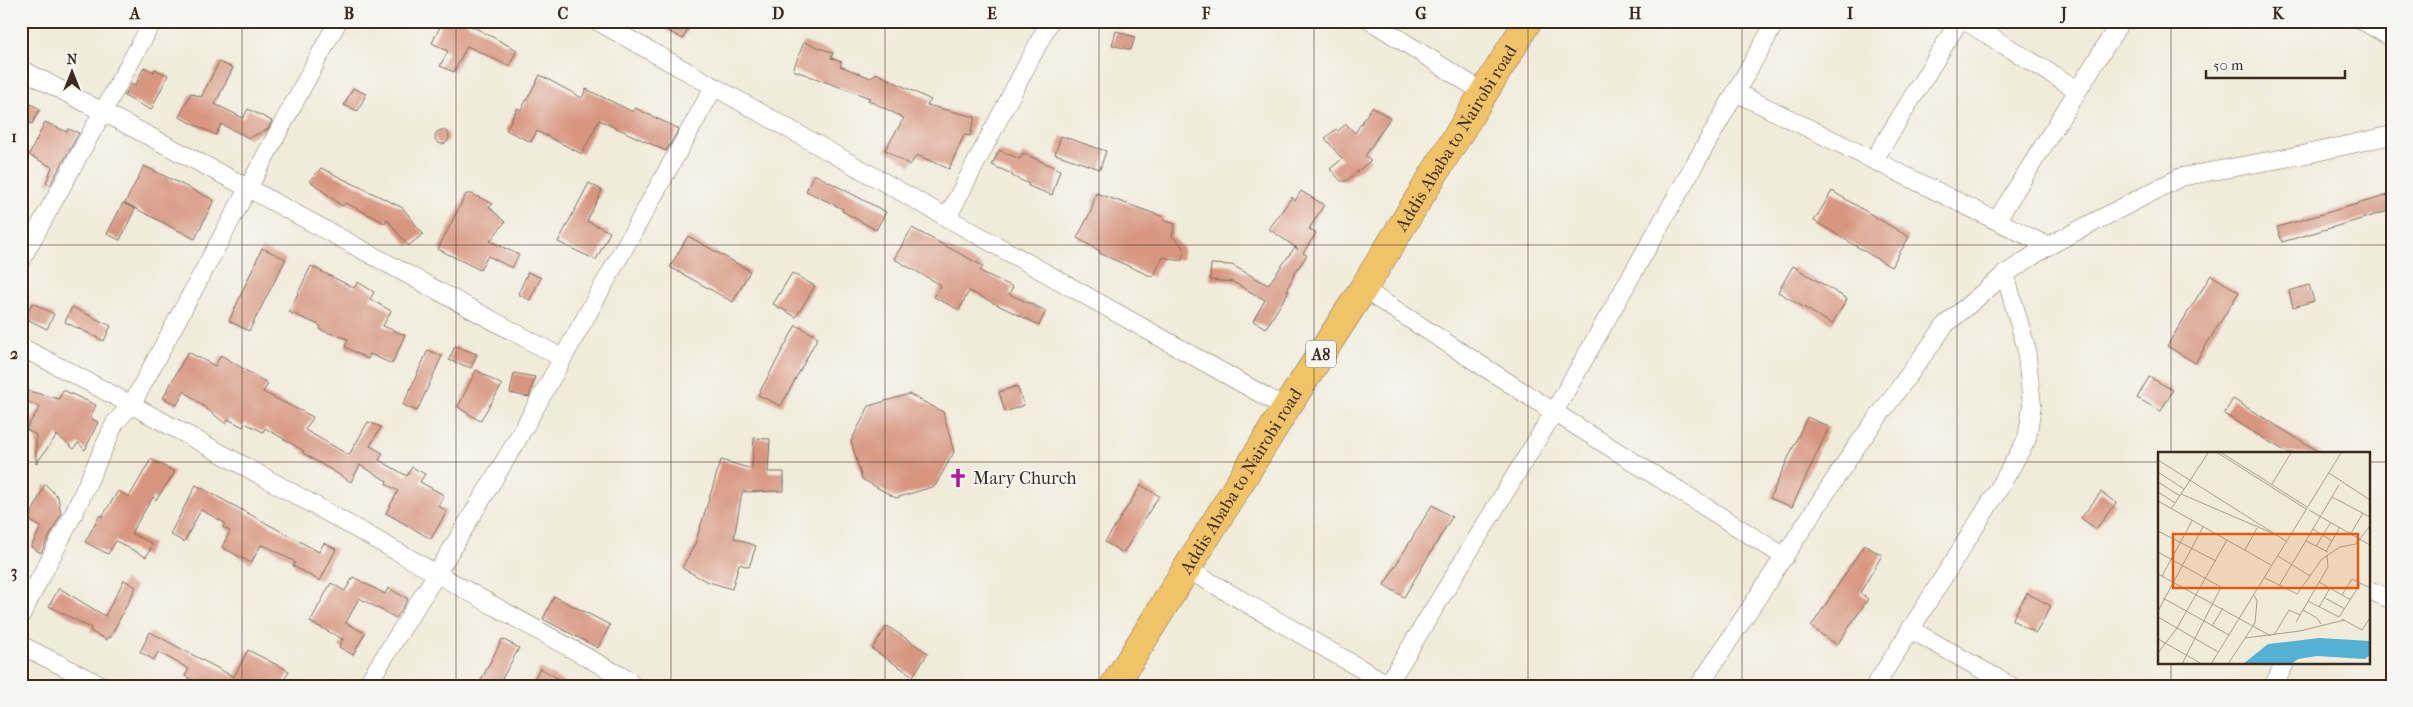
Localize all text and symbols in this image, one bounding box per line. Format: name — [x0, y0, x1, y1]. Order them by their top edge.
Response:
text: A — [129, 4, 141, 23]
text: B — [344, 4, 354, 23]
text: C — [558, 4, 569, 23]
text: D — [772, 4, 784, 23]
text: E — [987, 4, 997, 23]
text: F — [1201, 4, 1211, 23]
text: G — [1415, 4, 1427, 23]
text: H — [1629, 4, 1642, 23]
text: I — [1847, 4, 1854, 23]
text: J — [2059, 4, 2067, 24]
text: K — [2272, 4, 2285, 23]
street label: Addis Ababa to Nairobi road — [1390, 41, 1521, 236]
north arrow — [48, 48, 98, 98]
scale bar — [2206, 48, 2344, 80]
text: N — [67, 51, 78, 68]
text: 50 m — [2213, 56, 2244, 74]
text: 1 — [11, 127, 17, 146]
road number: A8 — [1306, 340, 1336, 368]
text: 2 — [10, 344, 18, 363]
street label: Addis Ababa to Nairobi road — [1175, 384, 1307, 579]
inset map — [2158, 452, 2370, 664]
church icon: Mary Church — [947, 467, 969, 489]
place label: Mary Church — [973, 468, 1077, 489]
text: 3 — [11, 562, 17, 582]

